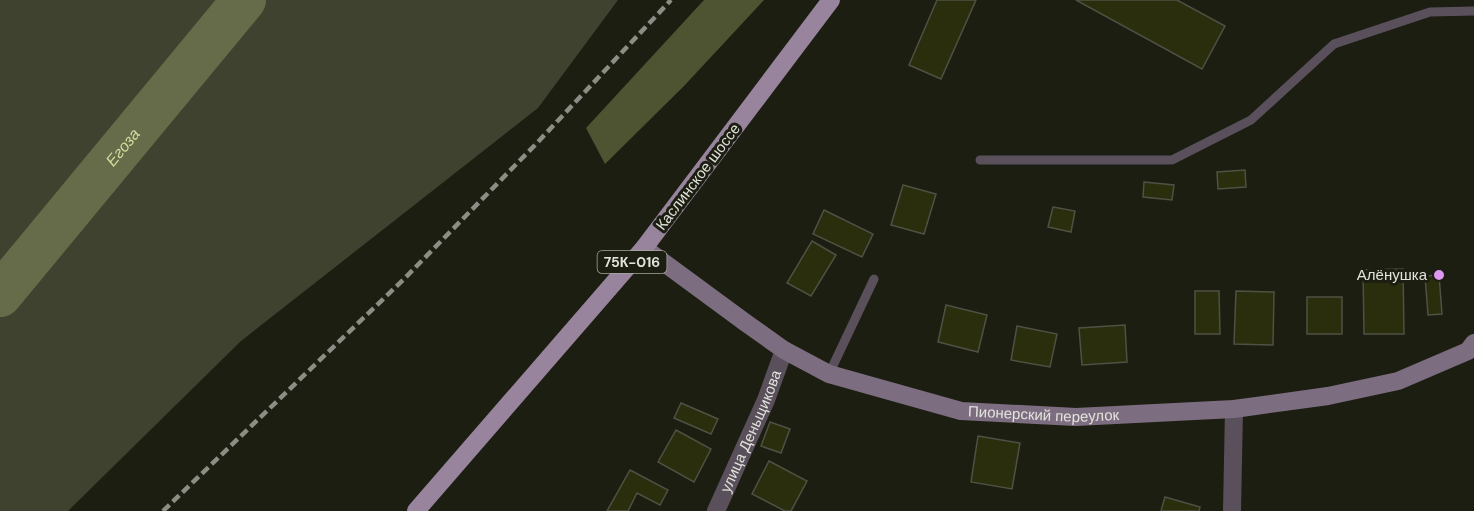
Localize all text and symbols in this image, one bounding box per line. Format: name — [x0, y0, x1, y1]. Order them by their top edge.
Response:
street label: Каслинское шоссе — [651, 120, 745, 234]
water label: Егоза — [101, 124, 145, 171]
road number: 75К-016 — [598, 251, 666, 273]
place label: Алёнушка — [1357, 265, 1428, 285]
marker: Алёнушка — [1432, 268, 1446, 282]
street label: улица Деньщикова — [716, 367, 786, 496]
street label: Пионерский переулок — [967, 401, 1120, 427]

